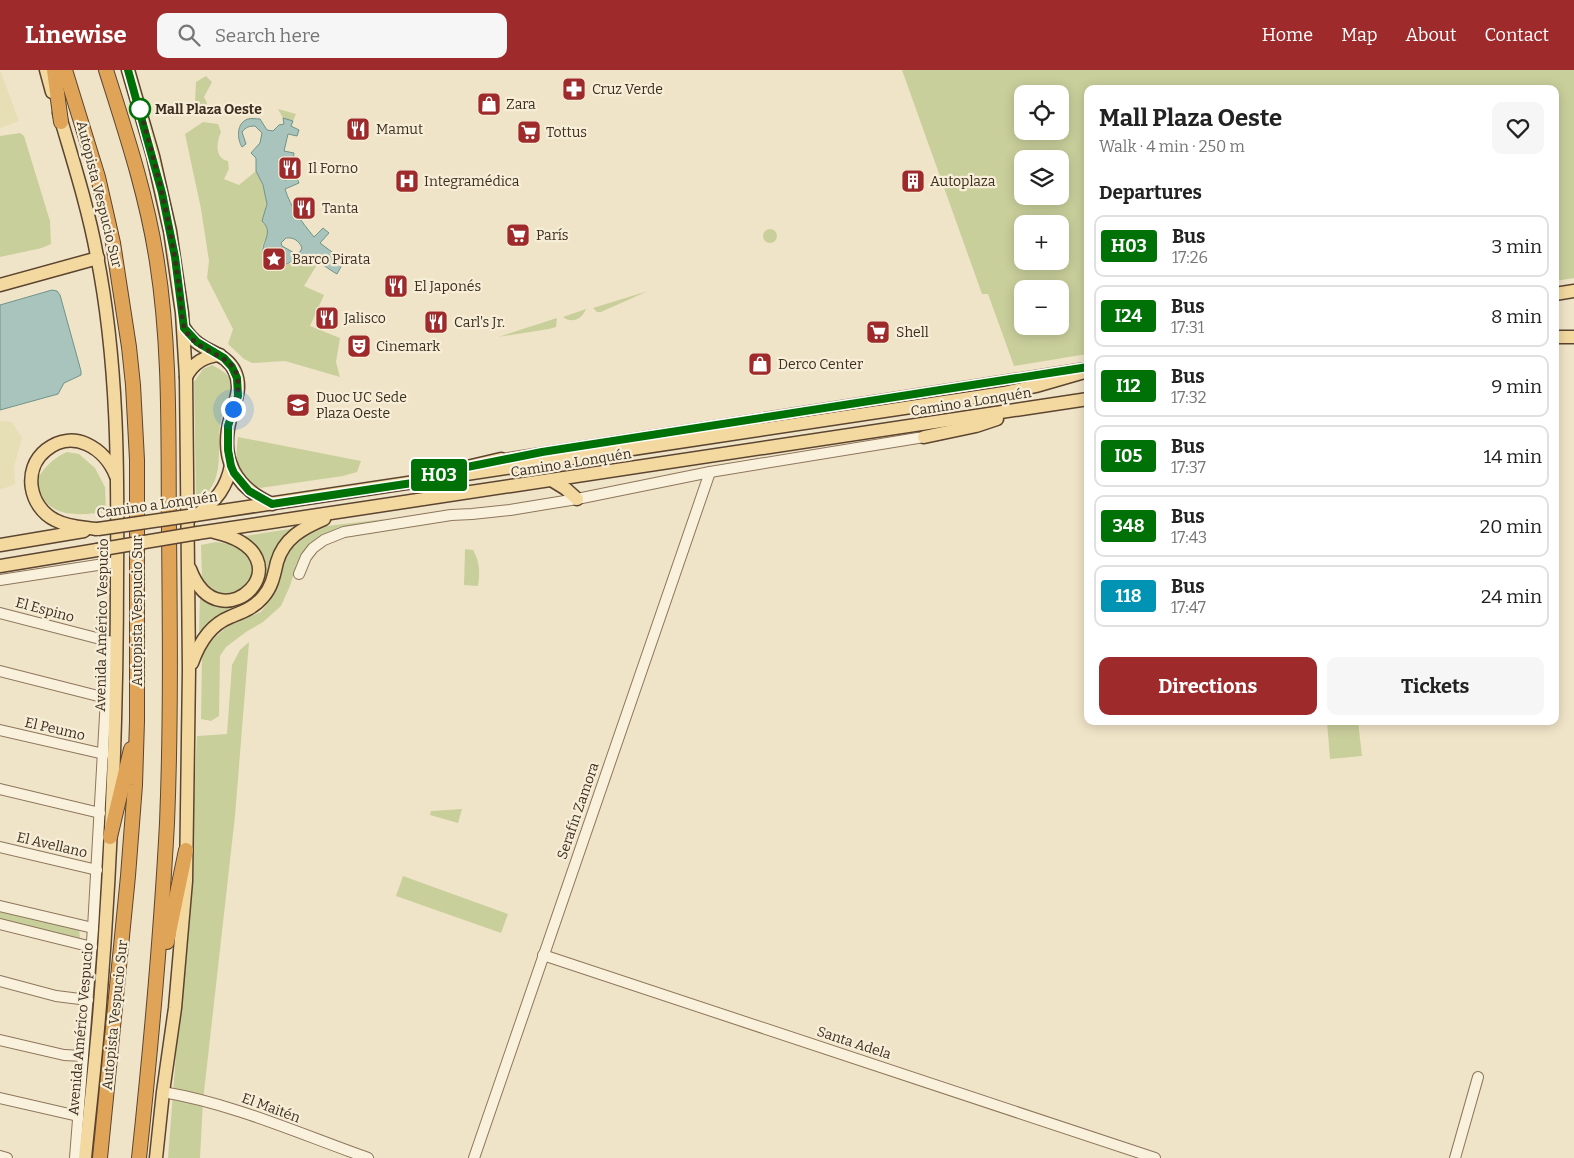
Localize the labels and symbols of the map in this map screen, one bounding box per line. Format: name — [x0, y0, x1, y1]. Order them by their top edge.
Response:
pharmacy icon: Cruz Verde — [561, 76, 587, 102]
place label: Cruz Verde — [592, 81, 663, 98]
shop icon: Zara — [476, 91, 502, 117]
place label: Zara — [506, 96, 536, 113]
marker: Mall Plaza Oeste — [129, 98, 151, 120]
place label: Mall Plaza Oeste — [155, 101, 262, 118]
restaurant icon: Mamut — [345, 116, 371, 142]
street label: Autopista Vespucio Sur — [73, 119, 125, 269]
supermarket icon: Tottus — [516, 119, 542, 145]
place label: Mamut — [376, 121, 423, 138]
place label: Tottus — [546, 124, 587, 141]
restaurant icon: Il Forno — [277, 155, 303, 181]
place label: Il Forno — [308, 160, 358, 177]
hospital icon: Integramédica — [394, 168, 420, 194]
building icon: Autoplaza — [900, 168, 926, 194]
place label: Integramédica — [424, 173, 520, 190]
place label: Autoplaza — [930, 173, 996, 190]
restaurant icon: Tanta — [291, 195, 317, 221]
place label: Tanta — [322, 200, 359, 217]
supermarket icon: París — [505, 222, 531, 248]
place label: París — [536, 227, 569, 244]
place icon: Barco Pirata — [261, 246, 287, 272]
place label: Barco Pirata — [292, 251, 371, 268]
restaurant icon: El Japonés — [383, 273, 409, 299]
place label: El Japonés — [414, 278, 481, 295]
restaurant icon: Jalisco — [314, 305, 340, 331]
restaurant icon: Carl's Jr. — [423, 309, 449, 335]
place label: Jalisco — [343, 310, 386, 327]
place label: Carl's Jr. — [454, 314, 505, 331]
supermarket icon: Shell — [865, 319, 891, 345]
place label: Shell — [896, 324, 929, 341]
theatre icon: Cinemark — [346, 333, 372, 359]
place label: Cinemark — [376, 338, 440, 355]
shop icon: Derco Center — [747, 351, 773, 377]
place label: Derco Center — [778, 356, 863, 373]
street label: Camino a Lonquén — [909, 384, 1033, 420]
place label: Duoc UC Sede Plaza Oeste — [316, 389, 407, 422]
school or university icon: Duoc UC Sede Plaza Oeste — [285, 392, 311, 418]
your location — [221, 397, 246, 422]
street label: Camino a Lonquén — [509, 445, 633, 481]
line badge: H03 — [410, 459, 468, 491]
street label: Camino a Lonquén — [95, 488, 219, 522]
street label: Autopista Vespucio Sur — [129, 536, 146, 686]
street label: Avenida Américo Vespucio — [92, 538, 112, 712]
street label: El Espino — [14, 594, 76, 626]
street label: El Peumo — [23, 714, 87, 744]
street label: Serafín Zamora — [553, 760, 603, 862]
street label: El Avellano — [15, 829, 89, 861]
street label: Autopista Vespucio Sur — [99, 939, 131, 1091]
street label: Avenida Américo Vespucio — [65, 942, 97, 1116]
street label: Santa Adela — [815, 1023, 894, 1063]
street label: El Maitén — [239, 1090, 303, 1126]

